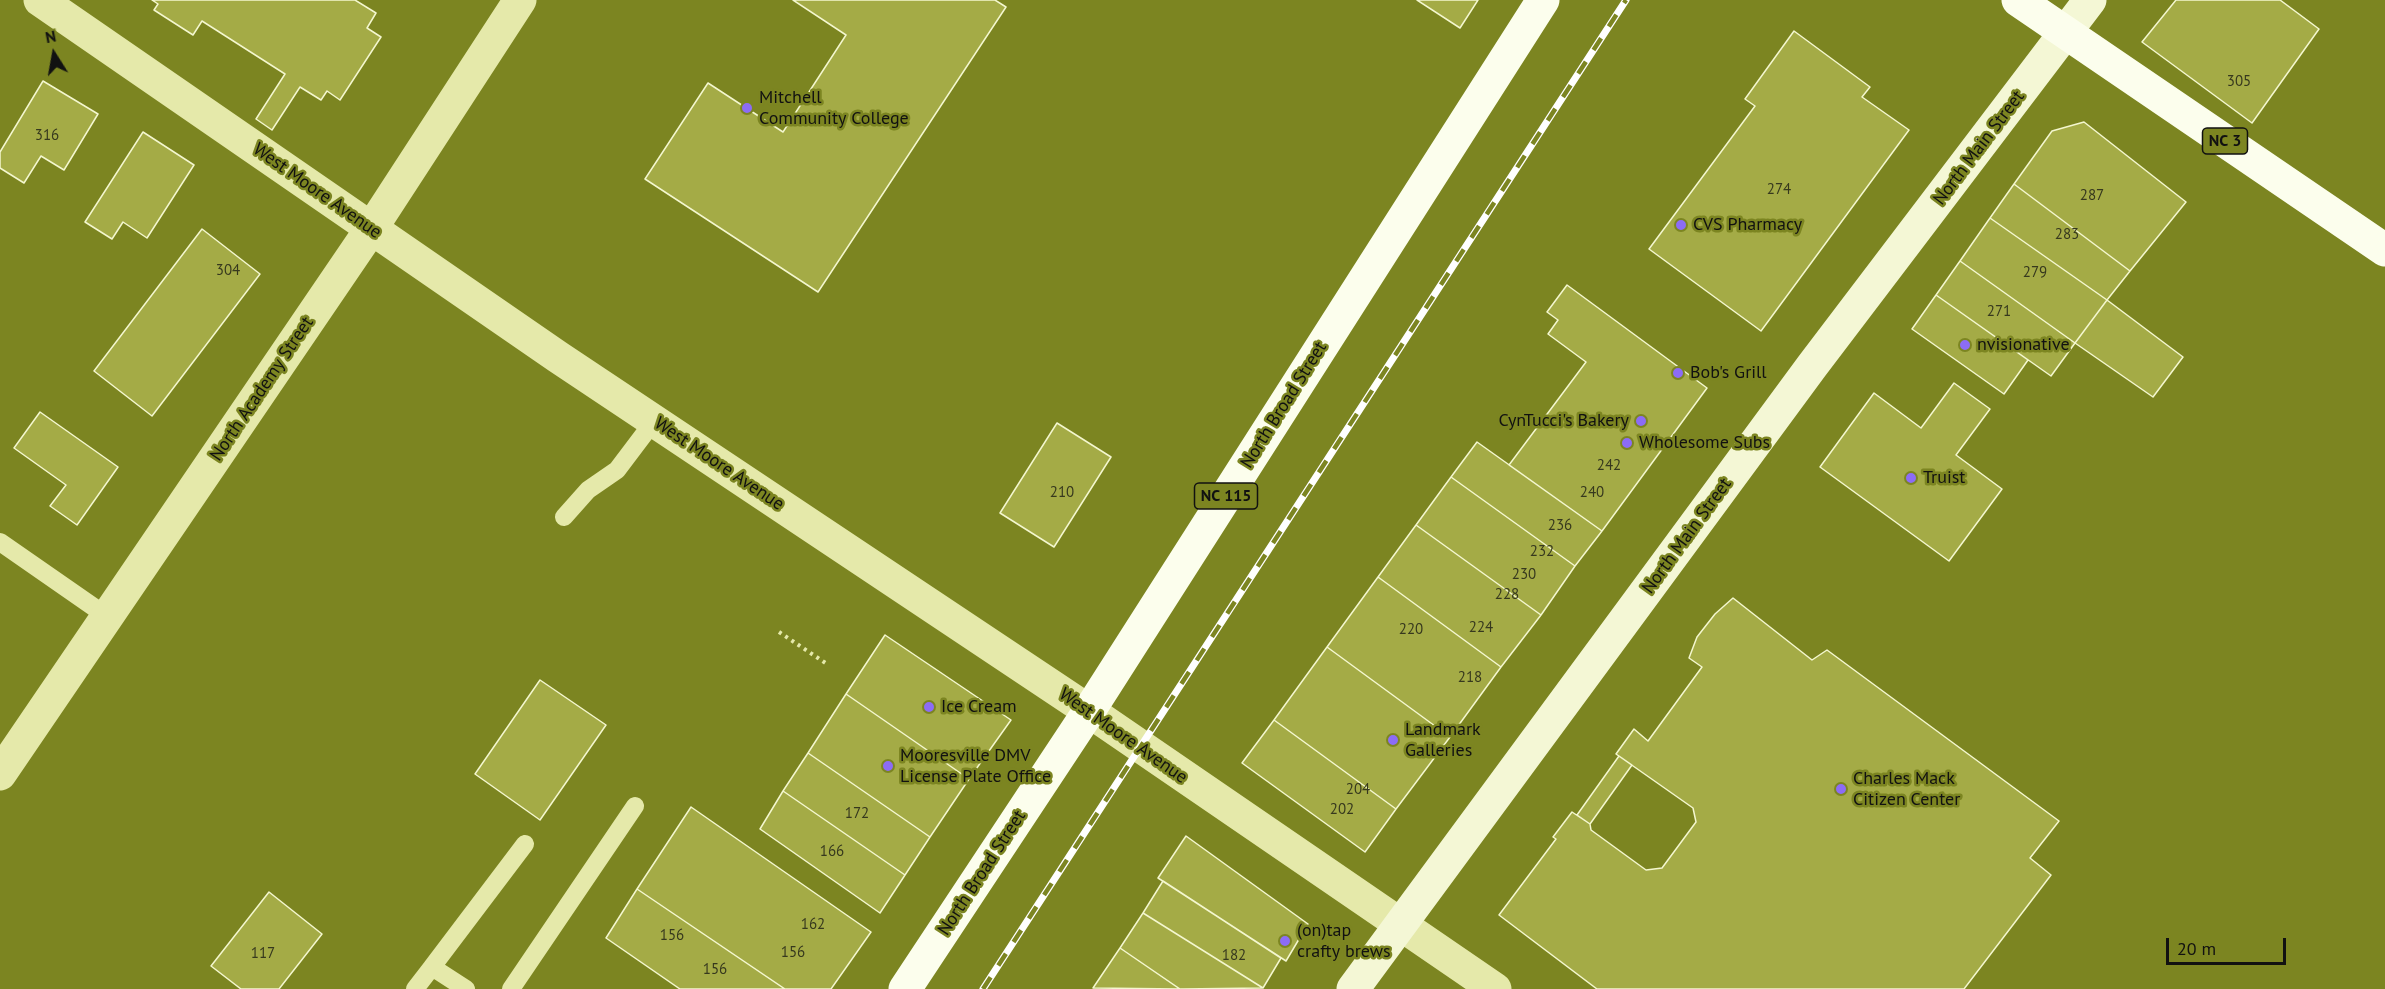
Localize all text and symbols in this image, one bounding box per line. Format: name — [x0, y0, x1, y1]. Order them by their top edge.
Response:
north arrow — [24, 24, 84, 84]
text: N — [43, 26, 58, 47]
house number: 305 — [2227, 73, 2251, 91]
street label: North Main Street — [1929, 86, 2029, 210]
place label: Mitchell Community College — [759, 87, 909, 130]
marker: Mitchell Community College — [740, 101, 754, 115]
house number: 316 — [35, 127, 59, 145]
road number: NC 3 — [2202, 128, 2248, 154]
street label: West Moore Avenue — [249, 139, 385, 243]
house number: 274 — [1767, 181, 1791, 199]
house number: 287 — [2080, 187, 2104, 205]
place label: CVS Pharmacy — [1693, 214, 1802, 236]
marker: CVS Pharmacy — [1674, 218, 1688, 232]
house number: 283 — [2055, 226, 2079, 244]
house number: 304 — [216, 262, 240, 280]
house number: 279 — [2023, 264, 2047, 282]
house number: 271 — [1987, 303, 2011, 321]
street label: North Academy Street — [206, 313, 318, 465]
place label: nvisionative — [1977, 334, 2070, 356]
street label: North Broad Street — [1236, 338, 1332, 472]
marker: nvisionative — [1958, 338, 1972, 352]
place label: Bob's Grill — [1690, 362, 1767, 384]
marker: Bob's Grill — [1671, 366, 1685, 380]
place label: CynTucci's Bakery — [1498, 410, 1629, 432]
street label: West Moore Avenue — [650, 413, 788, 515]
marker: CynTucci's Bakery — [1634, 414, 1648, 428]
place label: Wholesome Subs — [1639, 432, 1770, 454]
marker: Wholesome Subs — [1620, 436, 1634, 450]
house number: 242 — [1597, 457, 1621, 475]
place label: Truist — [1923, 467, 1965, 489]
marker: Truist — [1904, 471, 1918, 485]
street label: North Main Street — [1638, 474, 1736, 598]
road number: NC 115 — [1194, 483, 1258, 509]
house number: 210 — [1050, 484, 1074, 502]
house number: 240 — [1580, 484, 1604, 502]
house number: 236 — [1548, 517, 1572, 535]
house number: 232 — [1530, 543, 1554, 561]
house number: 230 — [1512, 566, 1536, 584]
house number: 228 — [1495, 586, 1519, 604]
house number: 224 — [1469, 619, 1493, 637]
house number: 220 — [1399, 621, 1423, 639]
house number: 218 — [1458, 669, 1482, 687]
street label: West Moore Avenue — [1055, 684, 1191, 788]
place label: Ice Cream — [941, 696, 1017, 718]
marker: Ice Cream — [922, 700, 936, 714]
place label: Landmark Galleries — [1405, 719, 1481, 762]
marker: Landmark Galleries — [1386, 733, 1400, 747]
place label: Mooresville DMV License Plate Office — [900, 745, 1051, 788]
marker: Mooresville DMV License Plate Office — [881, 759, 895, 773]
place label: Charles Mack Citizen Center — [1853, 768, 1960, 810]
house number: 204 — [1346, 781, 1370, 799]
marker: Charles Mack Citizen Center — [1834, 782, 1848, 796]
house number: 202 — [1330, 801, 1354, 819]
house number: 172 — [845, 805, 869, 823]
street label: North Broad Street — [933, 806, 1031, 940]
house number: 166 — [820, 843, 844, 861]
house number: 162 — [801, 916, 825, 934]
place label: (on)tap crafty brews — [1297, 920, 1391, 962]
scale bar — [2169, 926, 2289, 964]
house number: 156 — [660, 927, 684, 945]
marker: (on)tap crafty brews — [1278, 934, 1292, 948]
text: 20 m — [2177, 937, 2216, 960]
house number: 156 — [781, 944, 805, 962]
house number: 117 — [251, 945, 275, 963]
house number: 182 — [1222, 947, 1246, 965]
house number: 156 — [703, 961, 727, 979]

